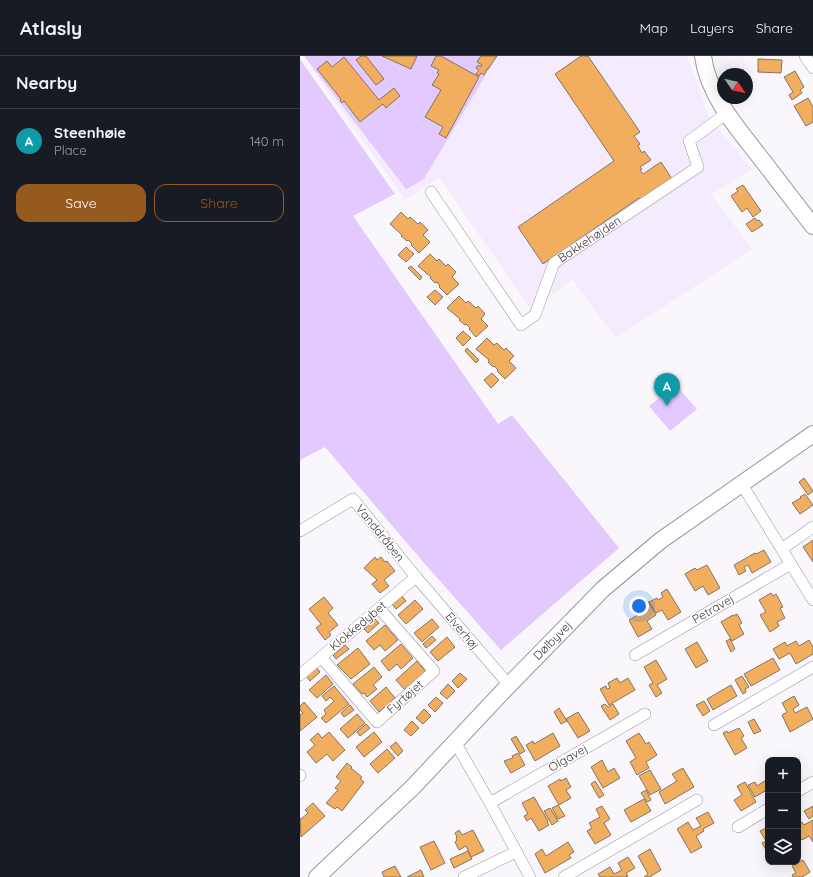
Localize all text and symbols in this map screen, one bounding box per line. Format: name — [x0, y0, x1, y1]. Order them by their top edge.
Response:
text: Atlasly — [20, 16, 82, 40]
text: Map — [639, 19, 668, 37]
text: Layers — [690, 19, 734, 37]
text: Share — [756, 19, 793, 37]
north arrow — [717, 68, 753, 104]
text: Nearby — [16, 72, 77, 93]
text: Steenhøie — [54, 123, 126, 142]
text: A — [25, 133, 33, 149]
text: 140 m — [249, 133, 284, 149]
text: Place — [54, 142, 87, 158]
button: Save — [16, 184, 146, 222]
button: Share — [154, 184, 284, 222]
street label: Bakkehøjden — [555, 212, 624, 265]
pin: A — [654, 373, 680, 406]
street label: Vanddråben — [353, 501, 408, 564]
street label: Petravej — [689, 591, 736, 627]
your location — [629, 596, 649, 616]
street label: Klokkedybet — [326, 598, 389, 654]
street label: Elverhøj — [442, 609, 482, 652]
street label: Dølbyvej — [530, 617, 575, 663]
street label: Fyrtøjet — [383, 677, 426, 717]
street label: Olgavej — [546, 740, 590, 775]
map controls — [765, 757, 801, 865]
button: + — [765, 757, 801, 793]
button: − — [765, 793, 801, 829]
button: layers — [765, 829, 801, 865]

